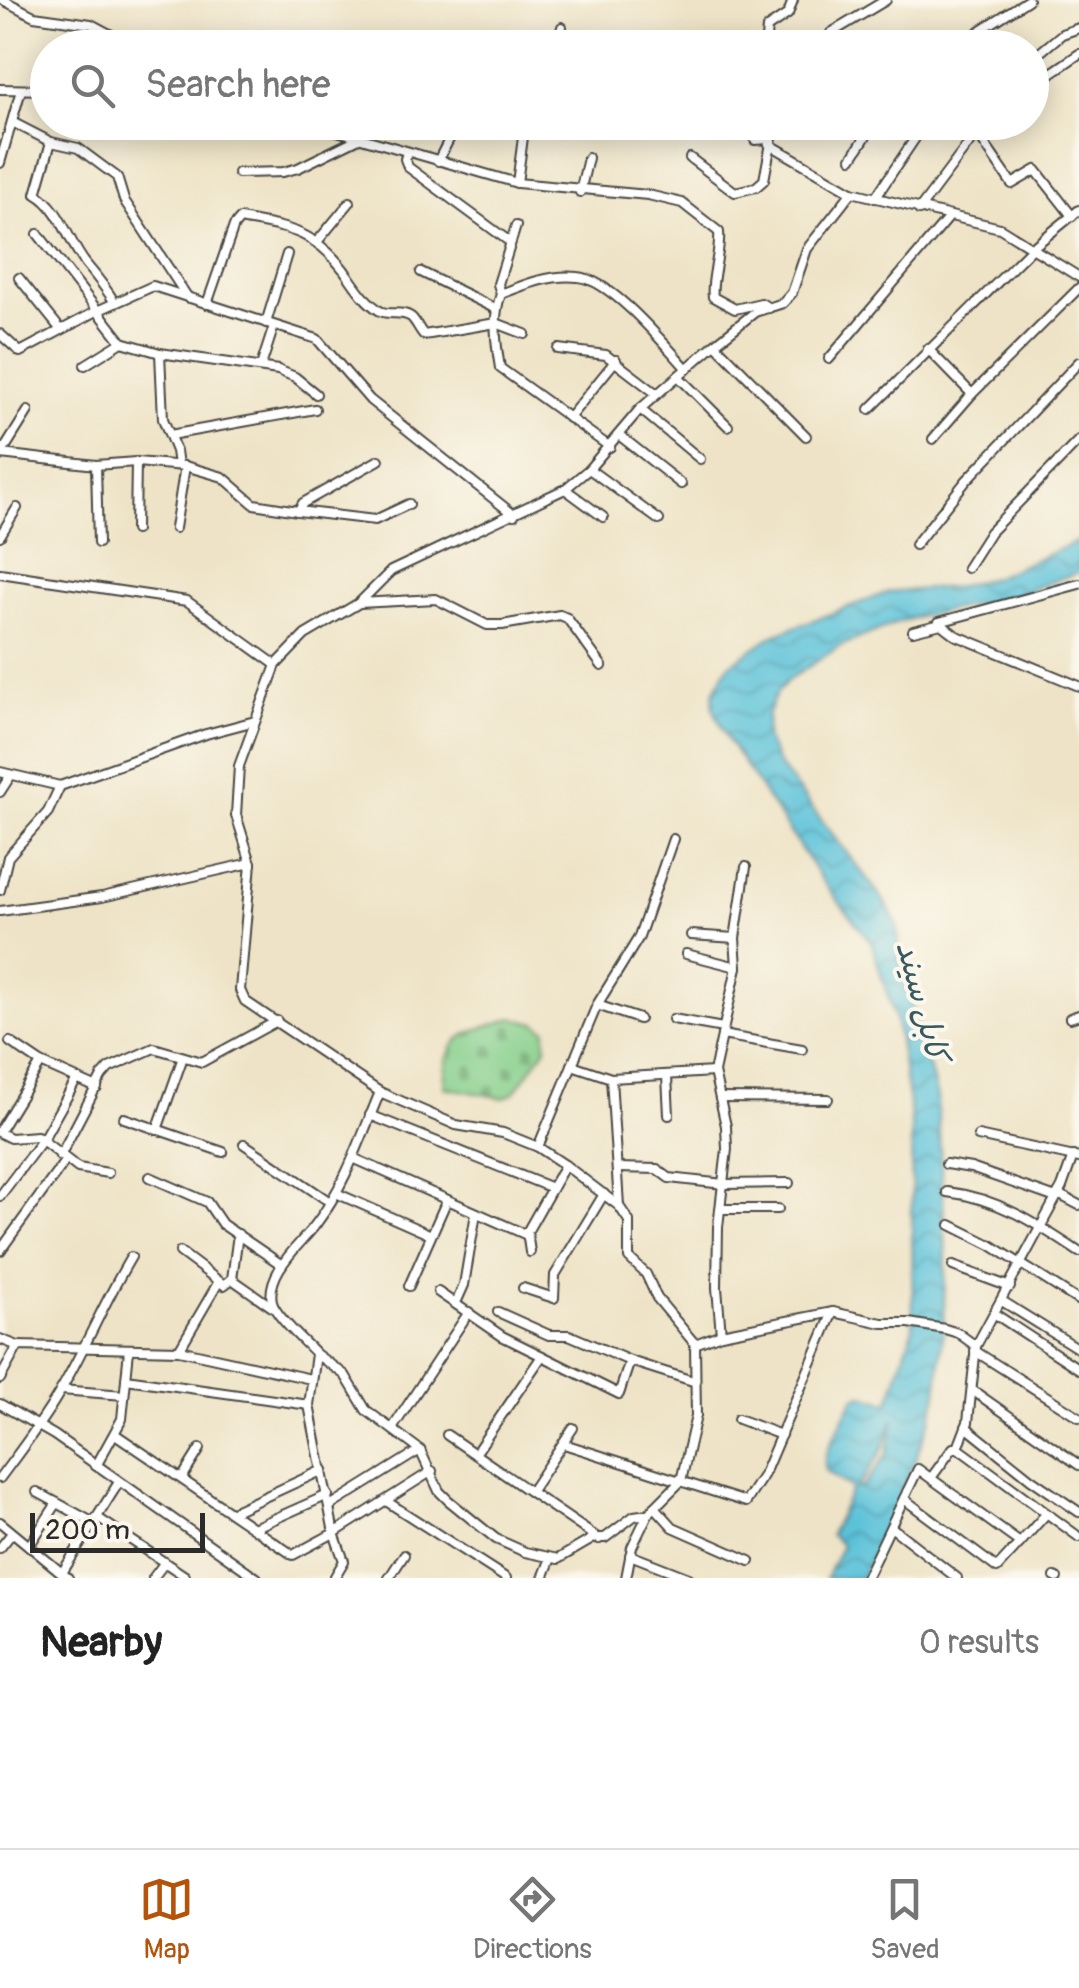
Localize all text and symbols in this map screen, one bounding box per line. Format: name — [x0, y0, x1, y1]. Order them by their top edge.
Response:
search box — [30, 30, 1049, 140]
icon: search — [65, 58, 120, 113]
text: Search here — [145, 61, 331, 109]
water label: کابل سيند — [887, 937, 958, 1070]
scale bar — [30, 1508, 205, 1552]
text: 200 m — [45, 1513, 130, 1548]
text: Nearby — [40, 1617, 162, 1669]
text: 0 results — [919, 1623, 1039, 1663]
tab: Map — [139, 1872, 194, 1967]
tab: Directions — [473, 1872, 592, 1967]
tab: Saved — [870, 1872, 940, 1967]

